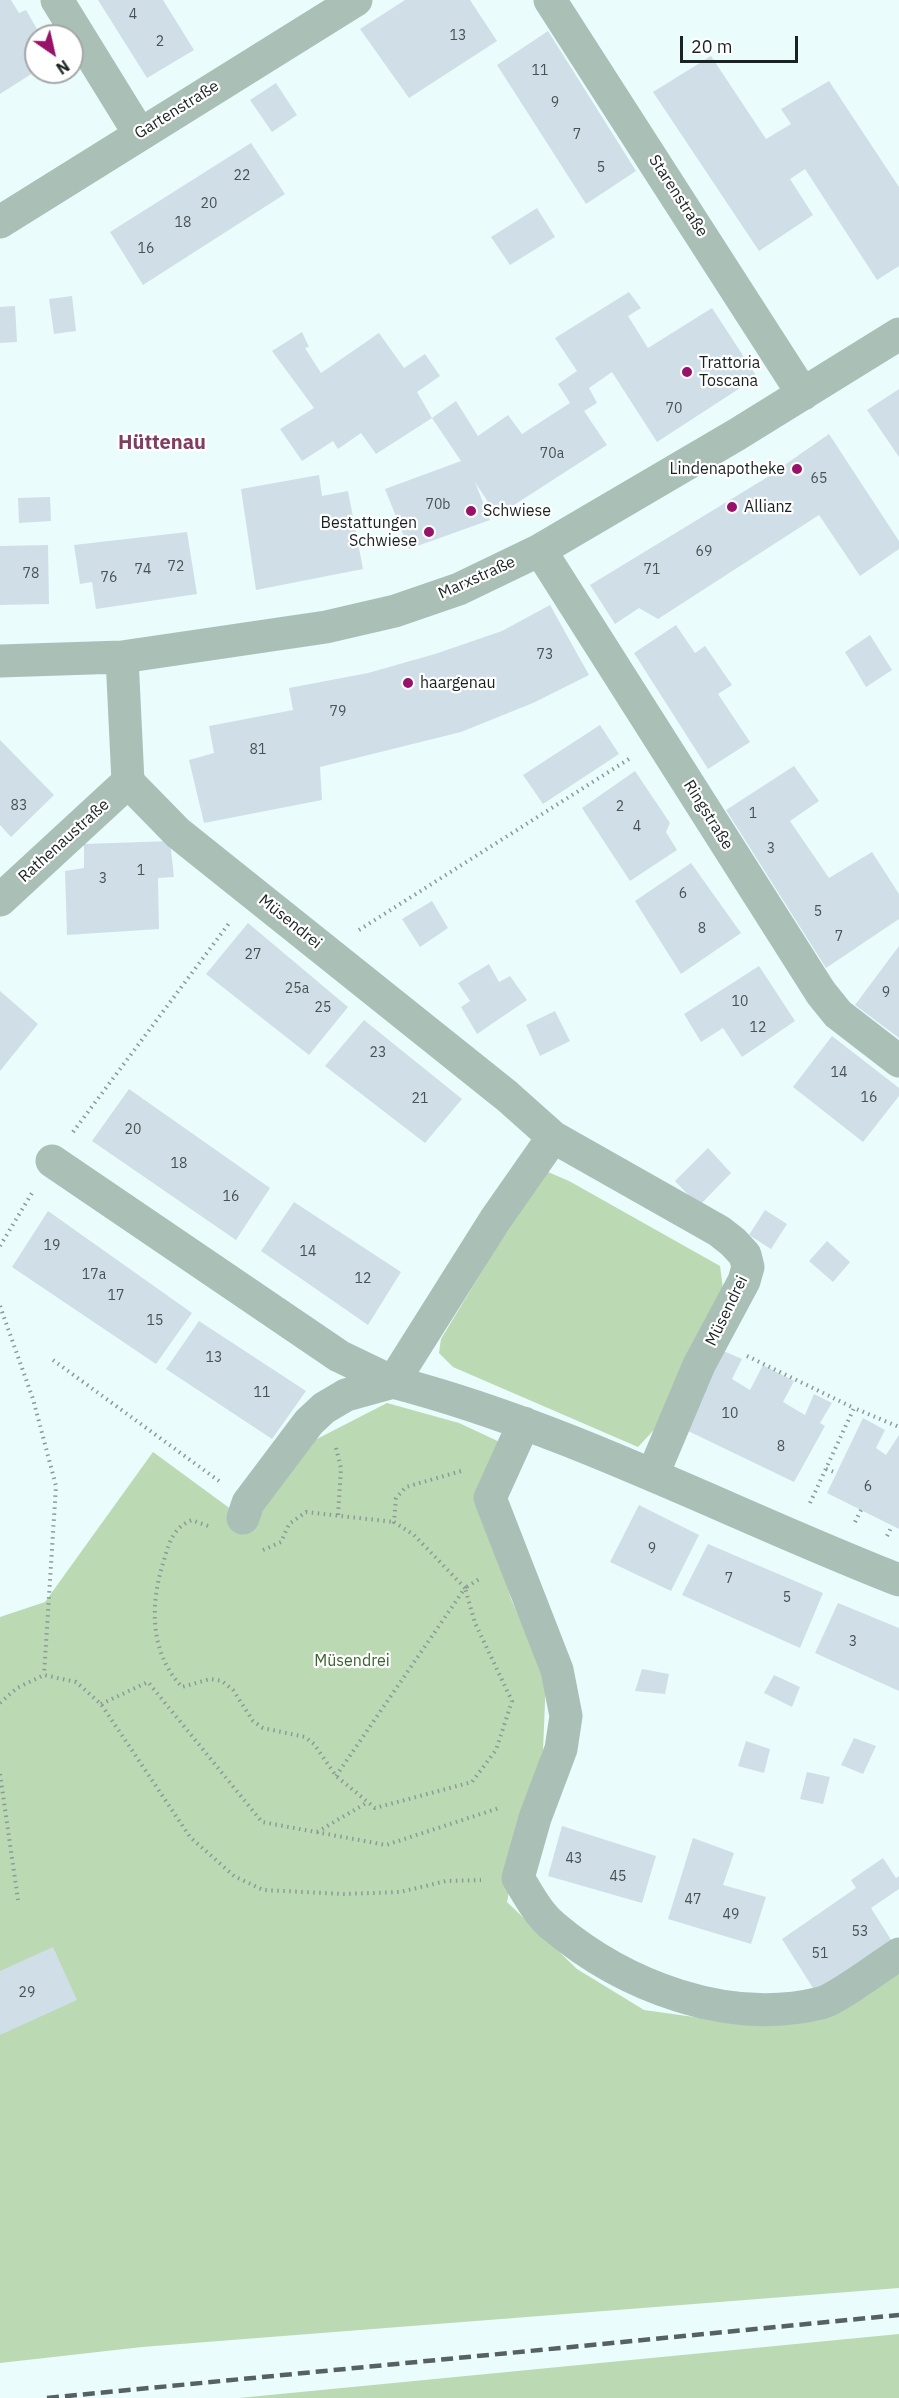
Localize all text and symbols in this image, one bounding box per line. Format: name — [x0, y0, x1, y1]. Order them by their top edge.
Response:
house number: 4 — [129, 7, 137, 23]
north arrow — [24, 24, 84, 84]
scale bar — [683, 24, 802, 62]
house number: 13 — [450, 28, 466, 44]
house number: 2 — [156, 34, 164, 50]
text: 20 m — [691, 35, 733, 58]
text: N — [53, 56, 73, 79]
house number: 11 — [532, 63, 548, 79]
street label: Gartenstraße — [131, 77, 223, 143]
house number: 9 — [551, 95, 559, 111]
house number: 7 — [573, 127, 581, 143]
street label: Starenstraße — [644, 151, 712, 241]
house number: 5 — [597, 160, 605, 176]
house number: 22 — [234, 168, 250, 184]
house number: 20 — [201, 196, 217, 212]
house number: 18 — [175, 215, 191, 231]
house number: 16 — [138, 241, 154, 257]
place label: Trattoria Toscana — [699, 353, 760, 391]
marker: Trattoria Toscana — [680, 365, 694, 379]
house number: 70 — [666, 401, 682, 417]
district label: Hüttenau — [118, 431, 206, 455]
house number: 70a — [540, 446, 564, 462]
place label: Lindenapotheke — [670, 459, 785, 479]
marker: Lindenapotheke — [790, 462, 804, 476]
house number: 65 — [811, 471, 827, 487]
house number: 70b — [426, 497, 450, 513]
place label: Allianz — [744, 497, 792, 517]
marker: Allianz — [725, 500, 739, 514]
place label: Schwiese — [483, 501, 551, 521]
marker: Schwiese — [464, 504, 478, 518]
place label: Bestattungen Schwiese — [320, 513, 417, 551]
marker: Bestattungen Schwiese — [422, 525, 436, 539]
house number: 69 — [696, 544, 712, 560]
street label: Marxstraße — [436, 553, 518, 603]
house number: 72 — [168, 559, 184, 575]
house number: 74 — [135, 562, 151, 578]
house number: 71 — [644, 562, 660, 578]
house number: 78 — [23, 566, 39, 582]
house number: 76 — [101, 570, 117, 586]
house number: 73 — [537, 647, 553, 663]
place label: haargenau — [420, 673, 496, 693]
marker: haargenau — [401, 676, 415, 690]
house number: 79 — [330, 704, 346, 720]
house number: 81 — [250, 742, 266, 758]
street label: Ringstraße — [679, 777, 737, 853]
street label: Rathenaustraße — [15, 795, 113, 887]
house number: 83 — [11, 798, 27, 814]
house number: 2 — [616, 799, 624, 815]
house number: 1 — [749, 806, 757, 822]
house number: 4 — [633, 819, 641, 835]
house number: 3 — [767, 841, 775, 857]
house number: 1 — [137, 863, 145, 879]
house number: 3 — [99, 871, 107, 887]
house number: 6 — [679, 886, 687, 902]
street label: Müsendrei — [255, 891, 325, 953]
house number: 5 — [814, 904, 822, 920]
house number: 8 — [698, 921, 706, 937]
house number: 7 — [835, 929, 843, 945]
house number: 27 — [245, 947, 261, 963]
house number: 25a — [285, 981, 309, 997]
house number: 9 — [882, 985, 890, 1001]
house number: 10 — [732, 994, 748, 1010]
house number: 25 — [315, 1000, 331, 1016]
house number: 12 — [750, 1020, 766, 1036]
house number: 23 — [370, 1045, 386, 1061]
house number: 14 — [831, 1065, 847, 1081]
house number: 16 — [861, 1090, 877, 1106]
house number: 21 — [412, 1091, 428, 1107]
house number: 20 — [125, 1122, 141, 1138]
house number: 18 — [171, 1156, 187, 1172]
house number: 16 — [223, 1189, 239, 1205]
house number: 19 — [44, 1238, 60, 1254]
house number: 14 — [300, 1244, 316, 1260]
house number: 17a — [82, 1267, 106, 1283]
house number: 12 — [355, 1271, 371, 1287]
street label: Müsendrei — [702, 1273, 752, 1349]
house number: 17 — [108, 1288, 124, 1304]
house number: 15 — [147, 1313, 163, 1329]
house number: 13 — [206, 1350, 222, 1366]
house number: 11 — [254, 1385, 270, 1401]
house number: 10 — [722, 1406, 738, 1422]
house number: 8 — [777, 1439, 785, 1455]
house number: 6 — [864, 1479, 872, 1495]
house number: 9 — [648, 1541, 656, 1557]
house number: 7 — [725, 1571, 733, 1587]
house number: 5 — [783, 1590, 791, 1606]
house number: 3 — [849, 1634, 857, 1650]
park label: Müsendrei — [314, 1651, 390, 1671]
house number: 43 — [566, 1851, 582, 1867]
house number: 45 — [610, 1869, 626, 1885]
house number: 47 — [685, 1892, 701, 1908]
house number: 49 — [723, 1907, 739, 1923]
house number: 53 — [852, 1924, 868, 1940]
house number: 51 — [812, 1946, 828, 1962]
house number: 29 — [19, 1985, 35, 2001]

